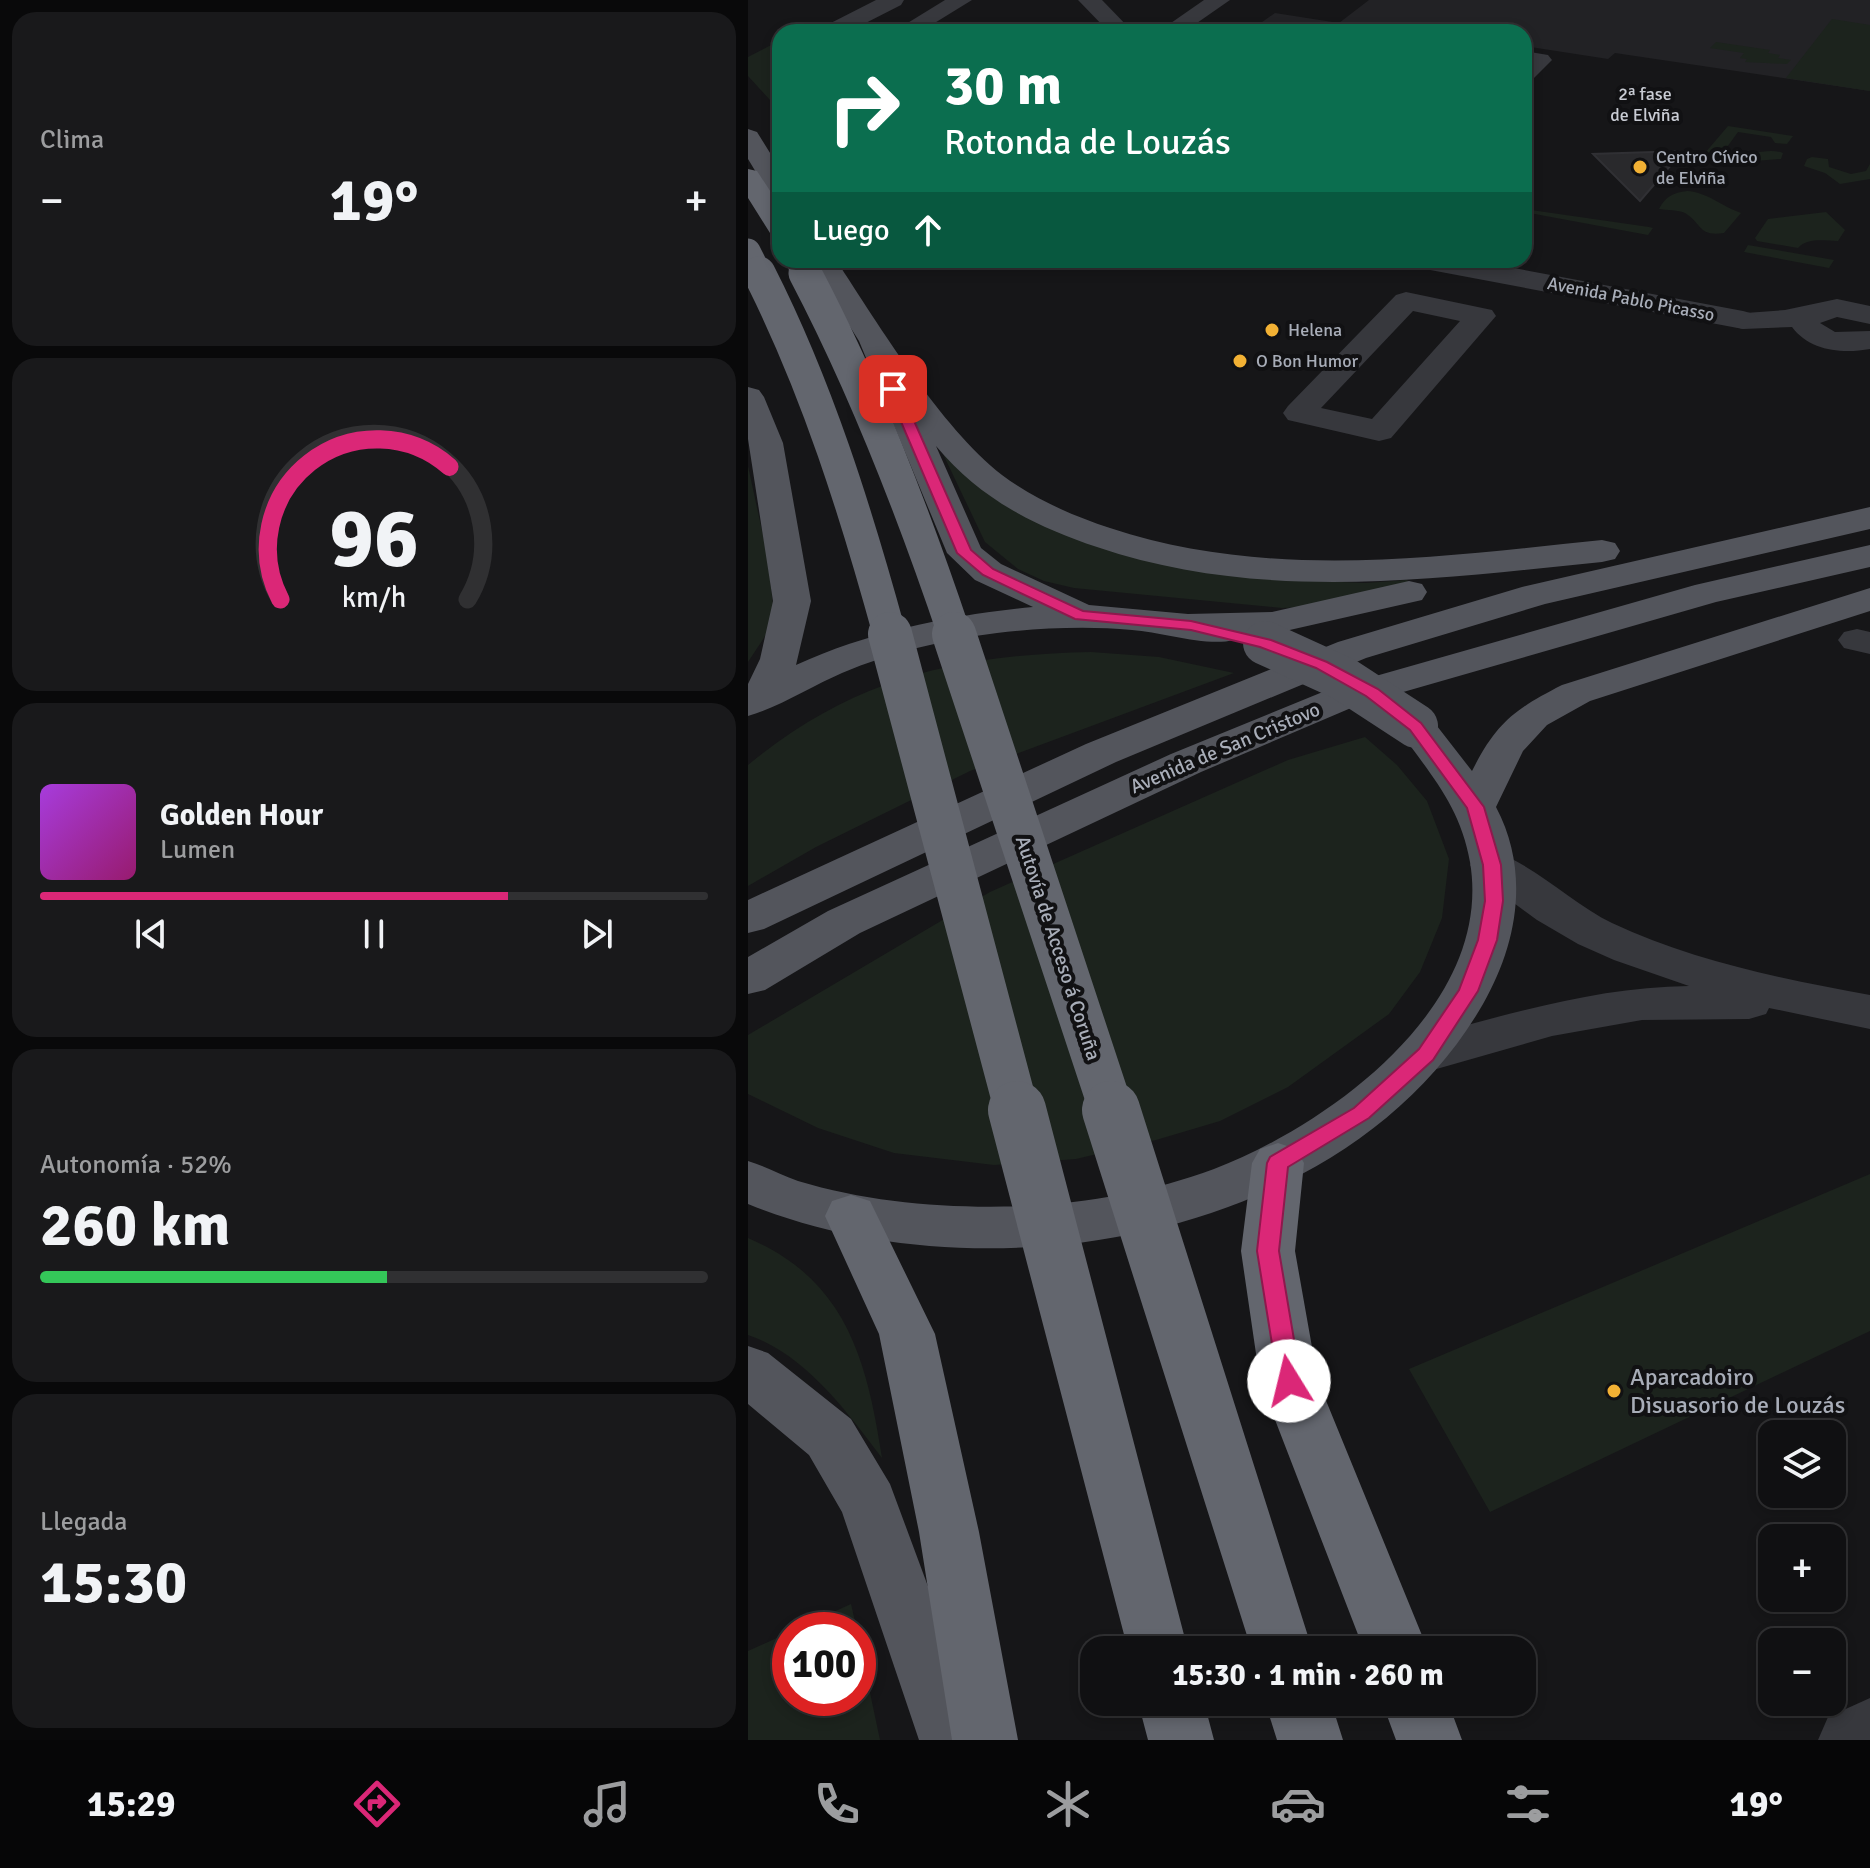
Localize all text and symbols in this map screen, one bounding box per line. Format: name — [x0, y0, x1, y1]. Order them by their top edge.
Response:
text: 30 m — [944, 51, 1062, 120]
icon: right — [812, 56, 916, 160]
district label: 2ª fase de Elviña — [1610, 83, 1680, 126]
text: Rotonda de Louzás — [944, 120, 1231, 165]
text: Clima — [40, 124, 104, 156]
place label: Centro Cívico de Elviña — [1656, 146, 1758, 189]
marker: Centro Cívico de Elviña — [1631, 158, 1649, 176]
text: 19° — [330, 164, 418, 238]
text: − — [40, 174, 64, 228]
text: + — [684, 174, 708, 228]
icon: ahead — [906, 208, 950, 252]
text: Luego — [812, 212, 890, 249]
street label: Avenida Pablo Picasso — [1546, 272, 1716, 326]
place label: Helena — [1288, 319, 1342, 341]
marker: Helena — [1263, 321, 1281, 339]
place label: O Bon Humor — [1256, 350, 1359, 372]
marker: O Bon Humor — [1231, 352, 1249, 370]
pin — [859, 355, 927, 423]
icon: arrive — [871, 367, 915, 411]
text: 96 — [329, 488, 419, 590]
text: km/h — [342, 581, 406, 616]
street label: Avenida de San Cristovo — [1126, 697, 1324, 799]
text: Golden Hour — [160, 797, 323, 834]
street label: Autovía de Acceso á Coruña — [1010, 833, 1106, 1063]
text: Lumen — [160, 834, 235, 866]
icon: previous — [129, 912, 173, 956]
icon: pause — [352, 912, 396, 956]
icon: next — [575, 912, 619, 956]
text: Autonomía · 52% — [40, 1149, 232, 1181]
text: 260 km — [40, 1189, 230, 1263]
position arrow — [1247, 1339, 1331, 1423]
place label: Aparcadoiro Disuasorio de Louzás — [1630, 1362, 1845, 1420]
marker: Aparcadoiro Disuasorio de Louzás — [1605, 1382, 1623, 1400]
map controls — [1758, 1420, 1846, 1716]
button: layers — [1758, 1420, 1846, 1508]
text: Llegada — [40, 1506, 127, 1538]
button: + — [1758, 1524, 1846, 1612]
text: 15:30 — [40, 1546, 187, 1620]
speed limit sign: 100 — [772, 1612, 876, 1716]
button: − — [1758, 1628, 1846, 1716]
text: 15:30 · 1 min · 260 m — [1172, 1657, 1444, 1694]
icon: directions — [349, 1776, 405, 1832]
icon: music — [579, 1776, 635, 1832]
icon: phone — [809, 1776, 865, 1832]
icon: climate — [1040, 1776, 1096, 1832]
icon: car — [1270, 1776, 1326, 1832]
icon: filters — [1500, 1776, 1556, 1832]
text: 15:29 — [87, 1782, 175, 1827]
text: 19° — [1730, 1782, 1783, 1827]

